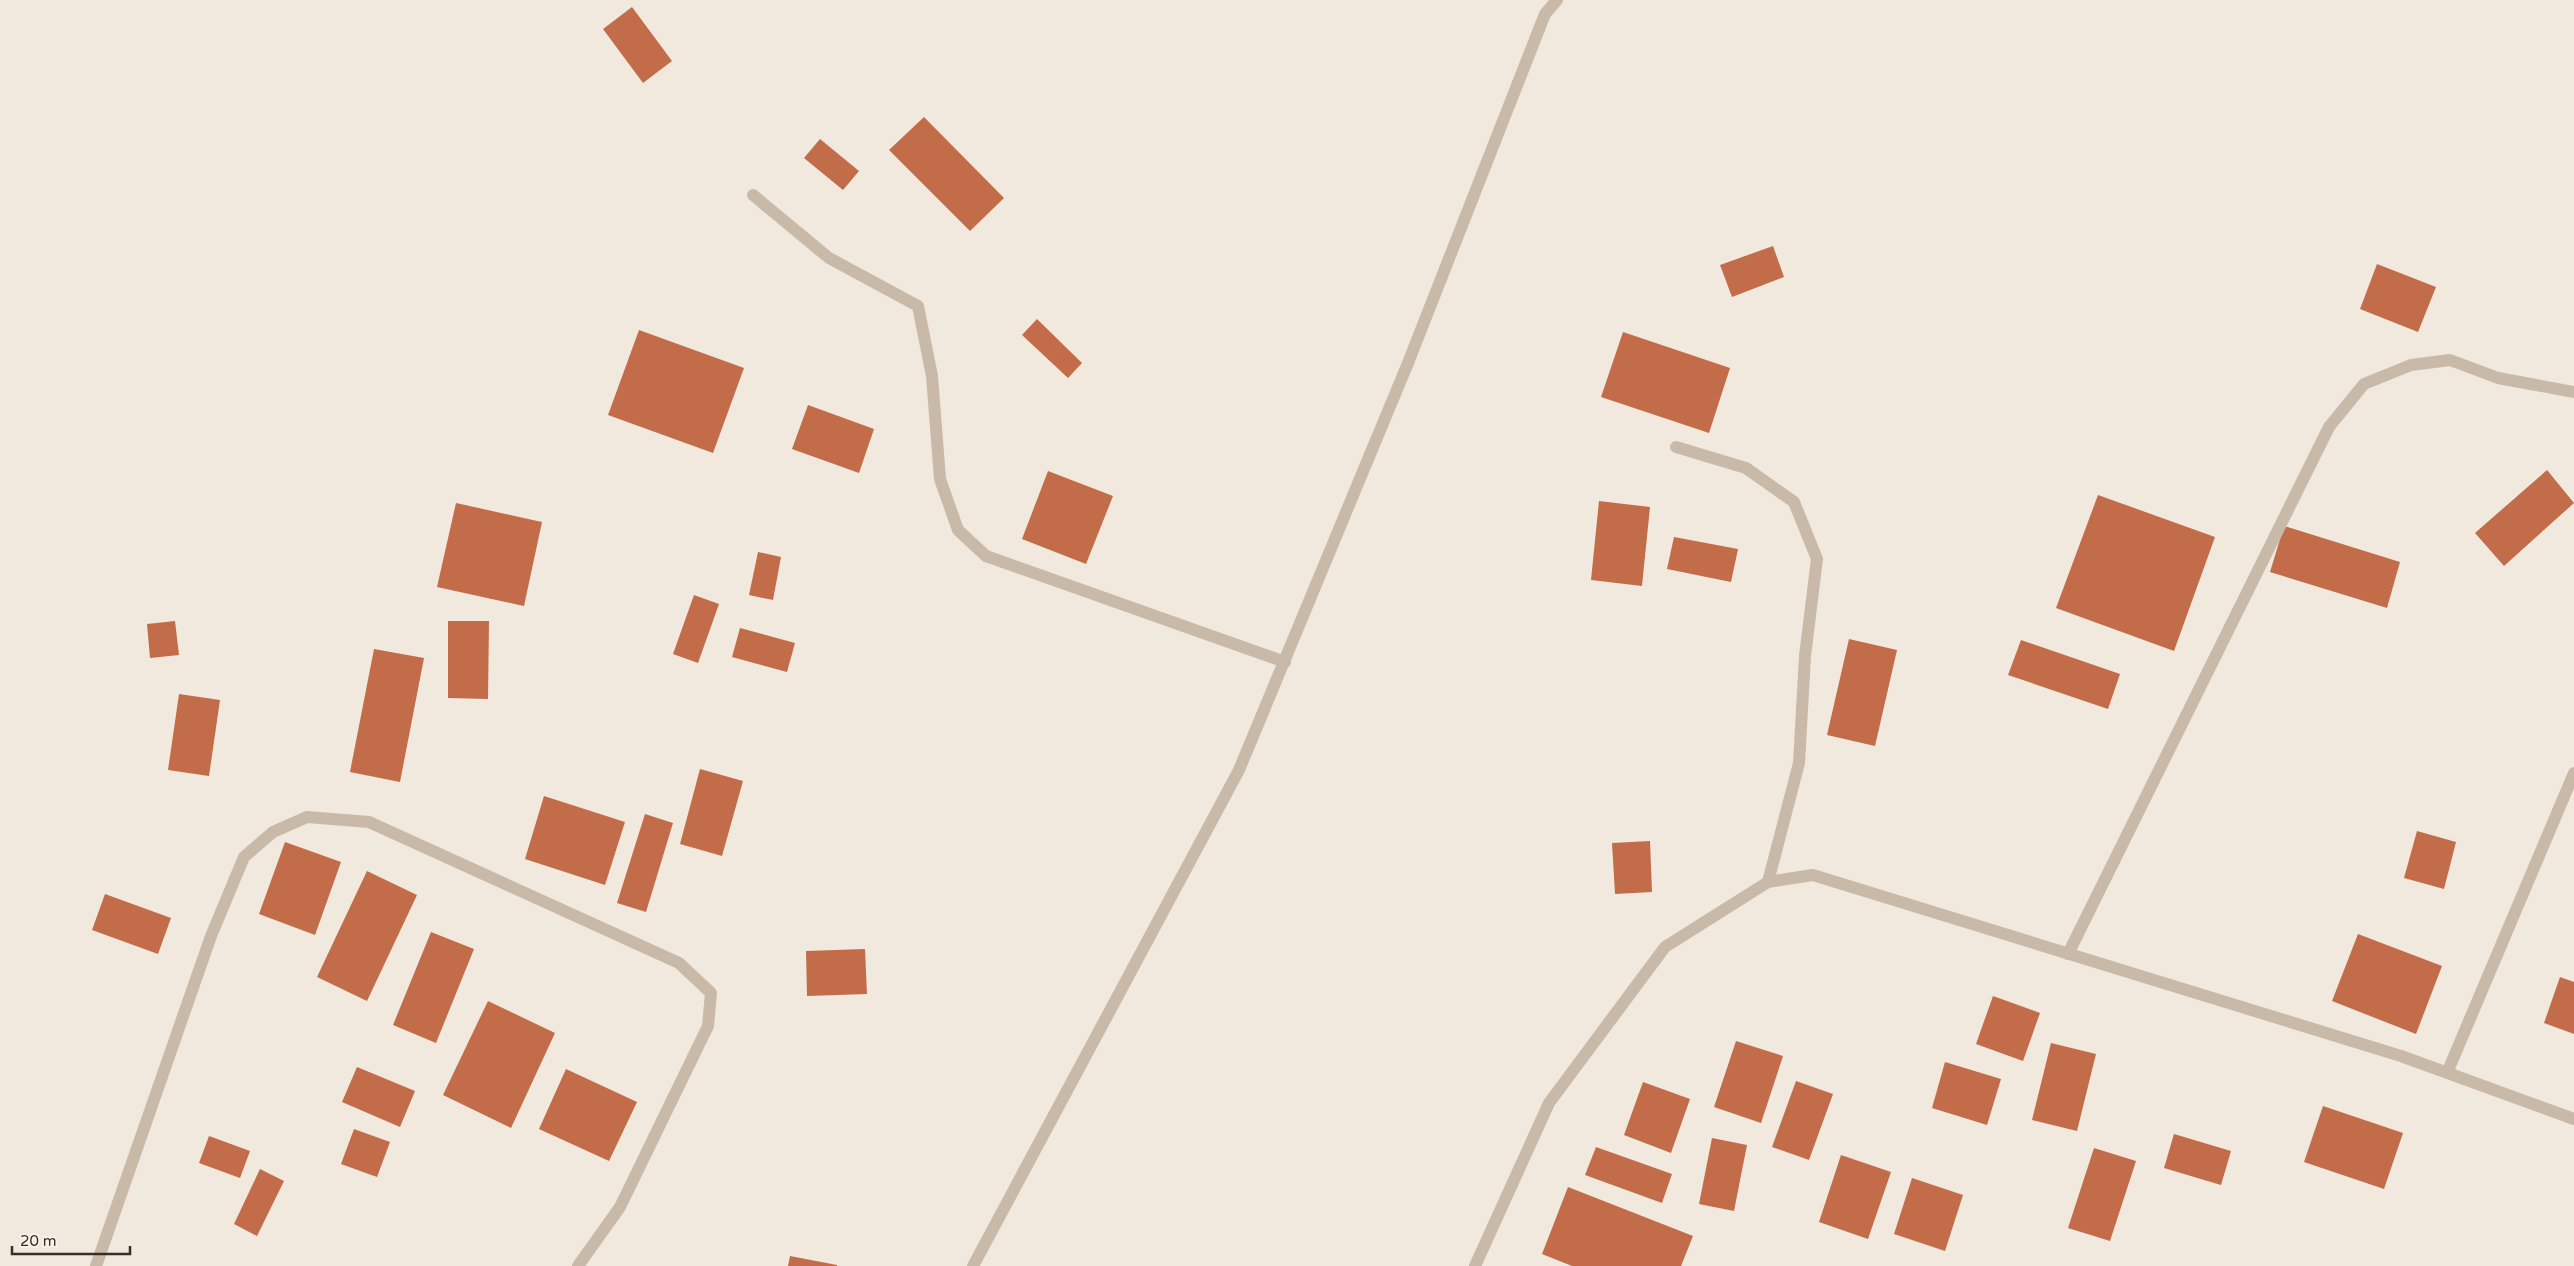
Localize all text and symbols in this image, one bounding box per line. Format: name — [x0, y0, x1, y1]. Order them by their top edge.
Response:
scale bar — [12, 1224, 130, 1256]
text: 20 m — [20, 1232, 57, 1250]

